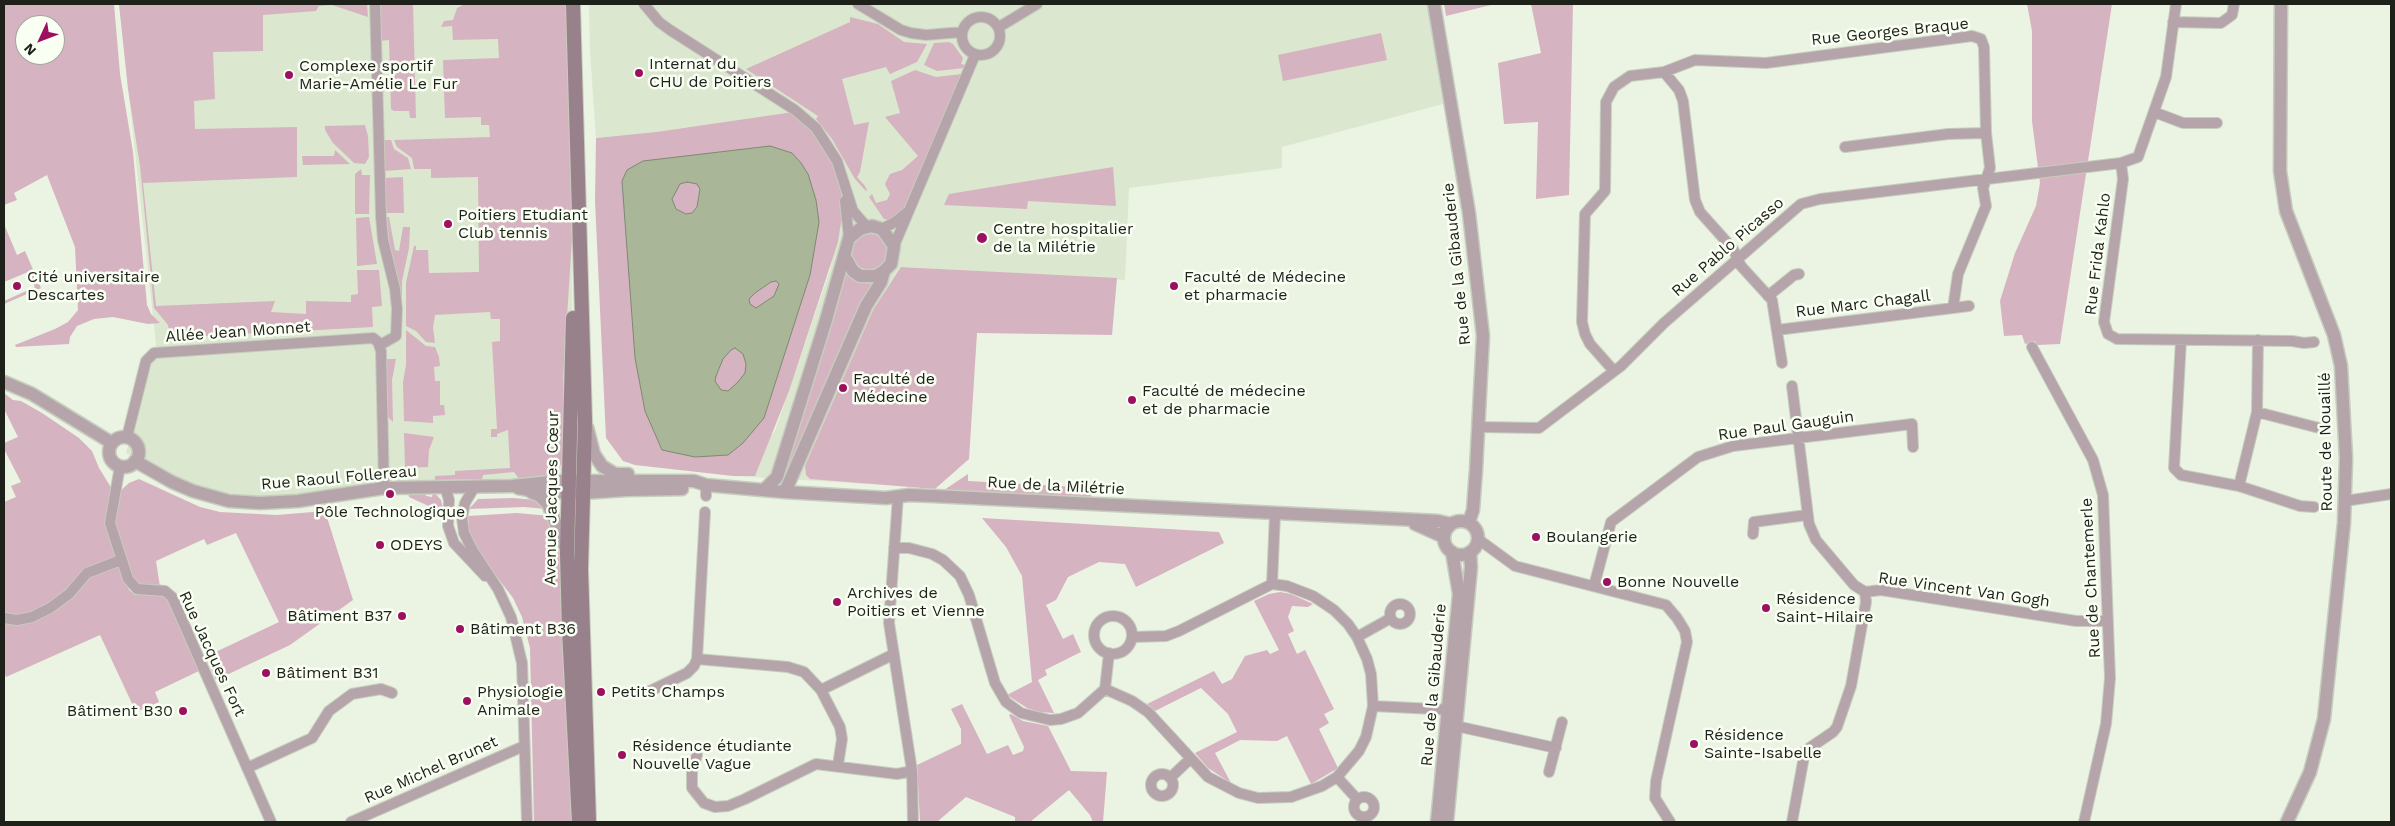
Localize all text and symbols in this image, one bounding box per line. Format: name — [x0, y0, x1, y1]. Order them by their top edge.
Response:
street label: Rue Georges Braque — [1810, 14, 1970, 50]
north arrow — [15, 15, 65, 65]
text: N — [20, 40, 39, 59]
place label: Internat du CHU de Poitiers — [649, 54, 772, 92]
place label: Complexe sportif Marie-Amélie Le Fur — [299, 56, 458, 94]
marker: Internat du CHU de Poitiers — [633, 67, 645, 79]
marker: Complexe sportif Marie-Amélie Le Fur — [283, 69, 295, 81]
street label: Rue de la Gibauderie — [1439, 182, 1475, 346]
street label: Rue Frida Kahlo — [2081, 192, 2115, 316]
street label: Rue Pablo Picasso — [1668, 193, 1788, 301]
place label: Poitiers Etudiant Club tennis — [458, 205, 588, 243]
marker: Poitiers Etudiant Club tennis — [442, 218, 454, 230]
place label: Centre hospitalier de la Milétrie — [993, 219, 1134, 257]
marker: Centre hospitalier de la Milétrie — [975, 231, 989, 245]
place label: Cité universitaire Descartes — [27, 267, 160, 305]
place label: Faculté de Médecine et pharmacie — [1184, 267, 1346, 305]
marker: Cité universitaire Descartes — [11, 280, 23, 292]
marker: Faculté de Médecine et pharmacie — [1168, 280, 1180, 292]
street label: Rue Marc Chagall — [1795, 286, 1931, 322]
street label: Allée Jean Monnet — [165, 317, 311, 347]
place label: Faculté de Médecine — [853, 369, 935, 407]
street label: Route de Nouaillé — [2315, 372, 2337, 512]
place label: Faculté de médecine et de pharmacie — [1142, 381, 1306, 419]
marker: Faculté de Médecine — [837, 382, 849, 394]
marker: Faculté de médecine et de pharmacie — [1126, 394, 1138, 406]
street label: Rue Paul Gauguin — [1717, 407, 1855, 445]
street label: Avenue Jacques Cœur — [541, 410, 563, 586]
street label: Rue Raoul Follereau — [260, 462, 418, 494]
street label: Rue de la Milétrie — [987, 473, 1125, 499]
marker: Pôle Technologique — [384, 488, 396, 500]
street label: Rue de Chantemerle — [2077, 497, 2105, 659]
place label: Pôle Technologique — [315, 502, 465, 522]
place label: Boulangerie — [1546, 527, 1638, 547]
marker: Boulangerie — [1530, 531, 1542, 543]
place label: ODEYS — [390, 535, 443, 555]
marker: ODEYS — [374, 539, 386, 551]
street label: Rue Vincent Van Gogh — [1877, 568, 2051, 612]
place label: Bonne Nouvelle — [1617, 572, 1739, 592]
marker: Bonne Nouvelle — [1601, 576, 1613, 588]
place label: Archives de Poitiers et Vienne — [847, 583, 985, 621]
street label: Rue Jacques Fort — [175, 588, 249, 720]
place label: Résidence Saint-Hilaire — [1776, 589, 1874, 627]
marker: Archives de Poitiers et Vienne — [831, 596, 843, 608]
marker: Résidence Saint-Hilaire — [1760, 602, 1772, 614]
street label: Rue de la Gibauderie — [1417, 603, 1451, 767]
place label: Bâtiment B37 — [287, 606, 392, 626]
marker: Bâtiment B37 — [396, 610, 408, 622]
place label: Bâtiment B36 — [470, 619, 576, 639]
marker: Bâtiment B36 — [454, 623, 466, 635]
place label: Bâtiment B31 — [276, 663, 379, 683]
marker: Bâtiment B31 — [260, 667, 272, 679]
place label: Physiologie Animale — [477, 682, 563, 720]
place label: Petits Champs — [611, 682, 725, 702]
marker: Petits Champs — [595, 686, 607, 698]
marker: Physiologie Animale — [461, 695, 473, 707]
place label: Bâtiment B30 — [67, 701, 173, 721]
marker: Bâtiment B30 — [177, 705, 189, 717]
place label: Résidence Sainte-Isabelle — [1704, 725, 1822, 763]
street label: Rue Michel Brunet — [361, 732, 501, 808]
place label: Résidence étudiante Nouvelle Vague — [632, 736, 792, 774]
marker: Résidence Sainte-Isabelle — [1688, 738, 1700, 750]
marker: Résidence étudiante Nouvelle Vague — [616, 749, 628, 761]

